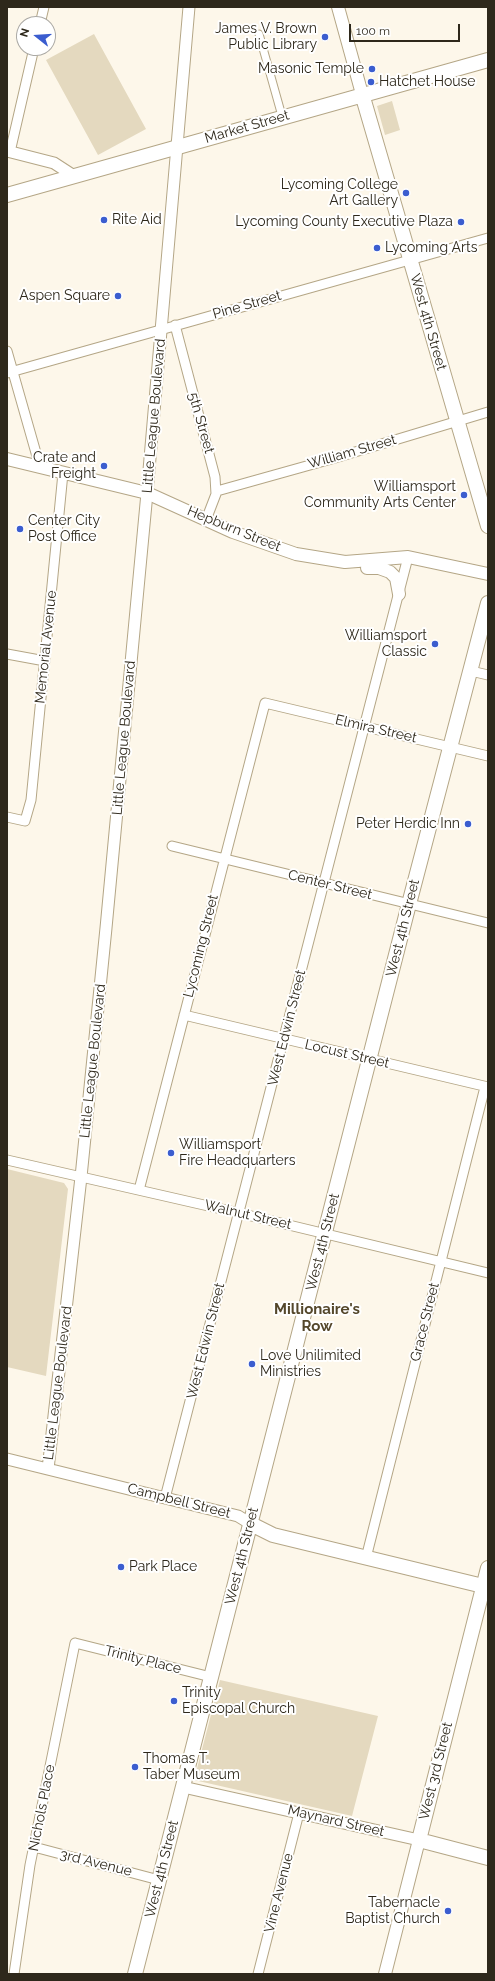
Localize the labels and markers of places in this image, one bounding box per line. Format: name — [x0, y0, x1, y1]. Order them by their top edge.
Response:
place label: James V. Brown Public Library — [215, 21, 317, 54]
marker: James V. Brown Public Library — [320, 32, 330, 42]
place label: Masonic Temple — [258, 61, 364, 77]
marker: Masonic Temple — [367, 64, 377, 74]
place label: Hatchet House — [379, 74, 476, 90]
marker: Hatchet House — [366, 77, 376, 87]
place label: Lycoming College Art Gallery — [281, 177, 398, 210]
marker: Lycoming College Art Gallery — [401, 188, 411, 198]
place label: Rite Aid — [112, 212, 162, 228]
place label: Lycoming County Executive Plaza — [235, 214, 453, 230]
marker: Rite Aid — [99, 215, 109, 225]
marker: Lycoming County Executive Plaza — [456, 217, 466, 227]
place label: Lycoming Arts — [385, 240, 477, 256]
marker: Lycoming Arts — [372, 243, 382, 253]
place label: Aspen Square — [19, 288, 110, 304]
marker: Aspen Square — [113, 291, 123, 301]
place label: Crate and Freight — [33, 450, 96, 482]
marker: Crate and Freight — [99, 461, 109, 471]
place label: Williamsport Community Arts Center — [304, 479, 456, 512]
marker: Williamsport Community Arts Center — [459, 490, 469, 500]
place label: Center City Post Office — [28, 513, 100, 546]
marker: Center City Post Office — [15, 524, 25, 534]
place label: Williamsport Classic — [345, 628, 427, 660]
marker: Williamsport Classic — [430, 639, 440, 649]
place label: Peter Herdic Inn — [356, 816, 460, 832]
marker: Peter Herdic Inn — [463, 819, 473, 829]
place label: Williamsport Fire Headquarters — [179, 1137, 296, 1170]
marker: Williamsport Fire Headquarters — [166, 1148, 176, 1158]
place label: Love Unilimited Ministries — [260, 1348, 361, 1380]
marker: Love Unilimited Ministries — [247, 1359, 257, 1369]
place label: Park Place — [129, 1559, 197, 1575]
marker: Park Place — [116, 1562, 126, 1572]
place label: Trinity Episcopal Church — [182, 1685, 295, 1718]
marker: Trinity Episcopal Church — [169, 1696, 179, 1706]
place label: Thomas T. Taber Museum — [143, 1751, 240, 1784]
marker: Thomas T. Taber Museum — [130, 1762, 140, 1772]
place label: Tabernacle Baptist Church — [345, 1895, 440, 1928]
marker: Tabernacle Baptist Church — [443, 1906, 453, 1916]

